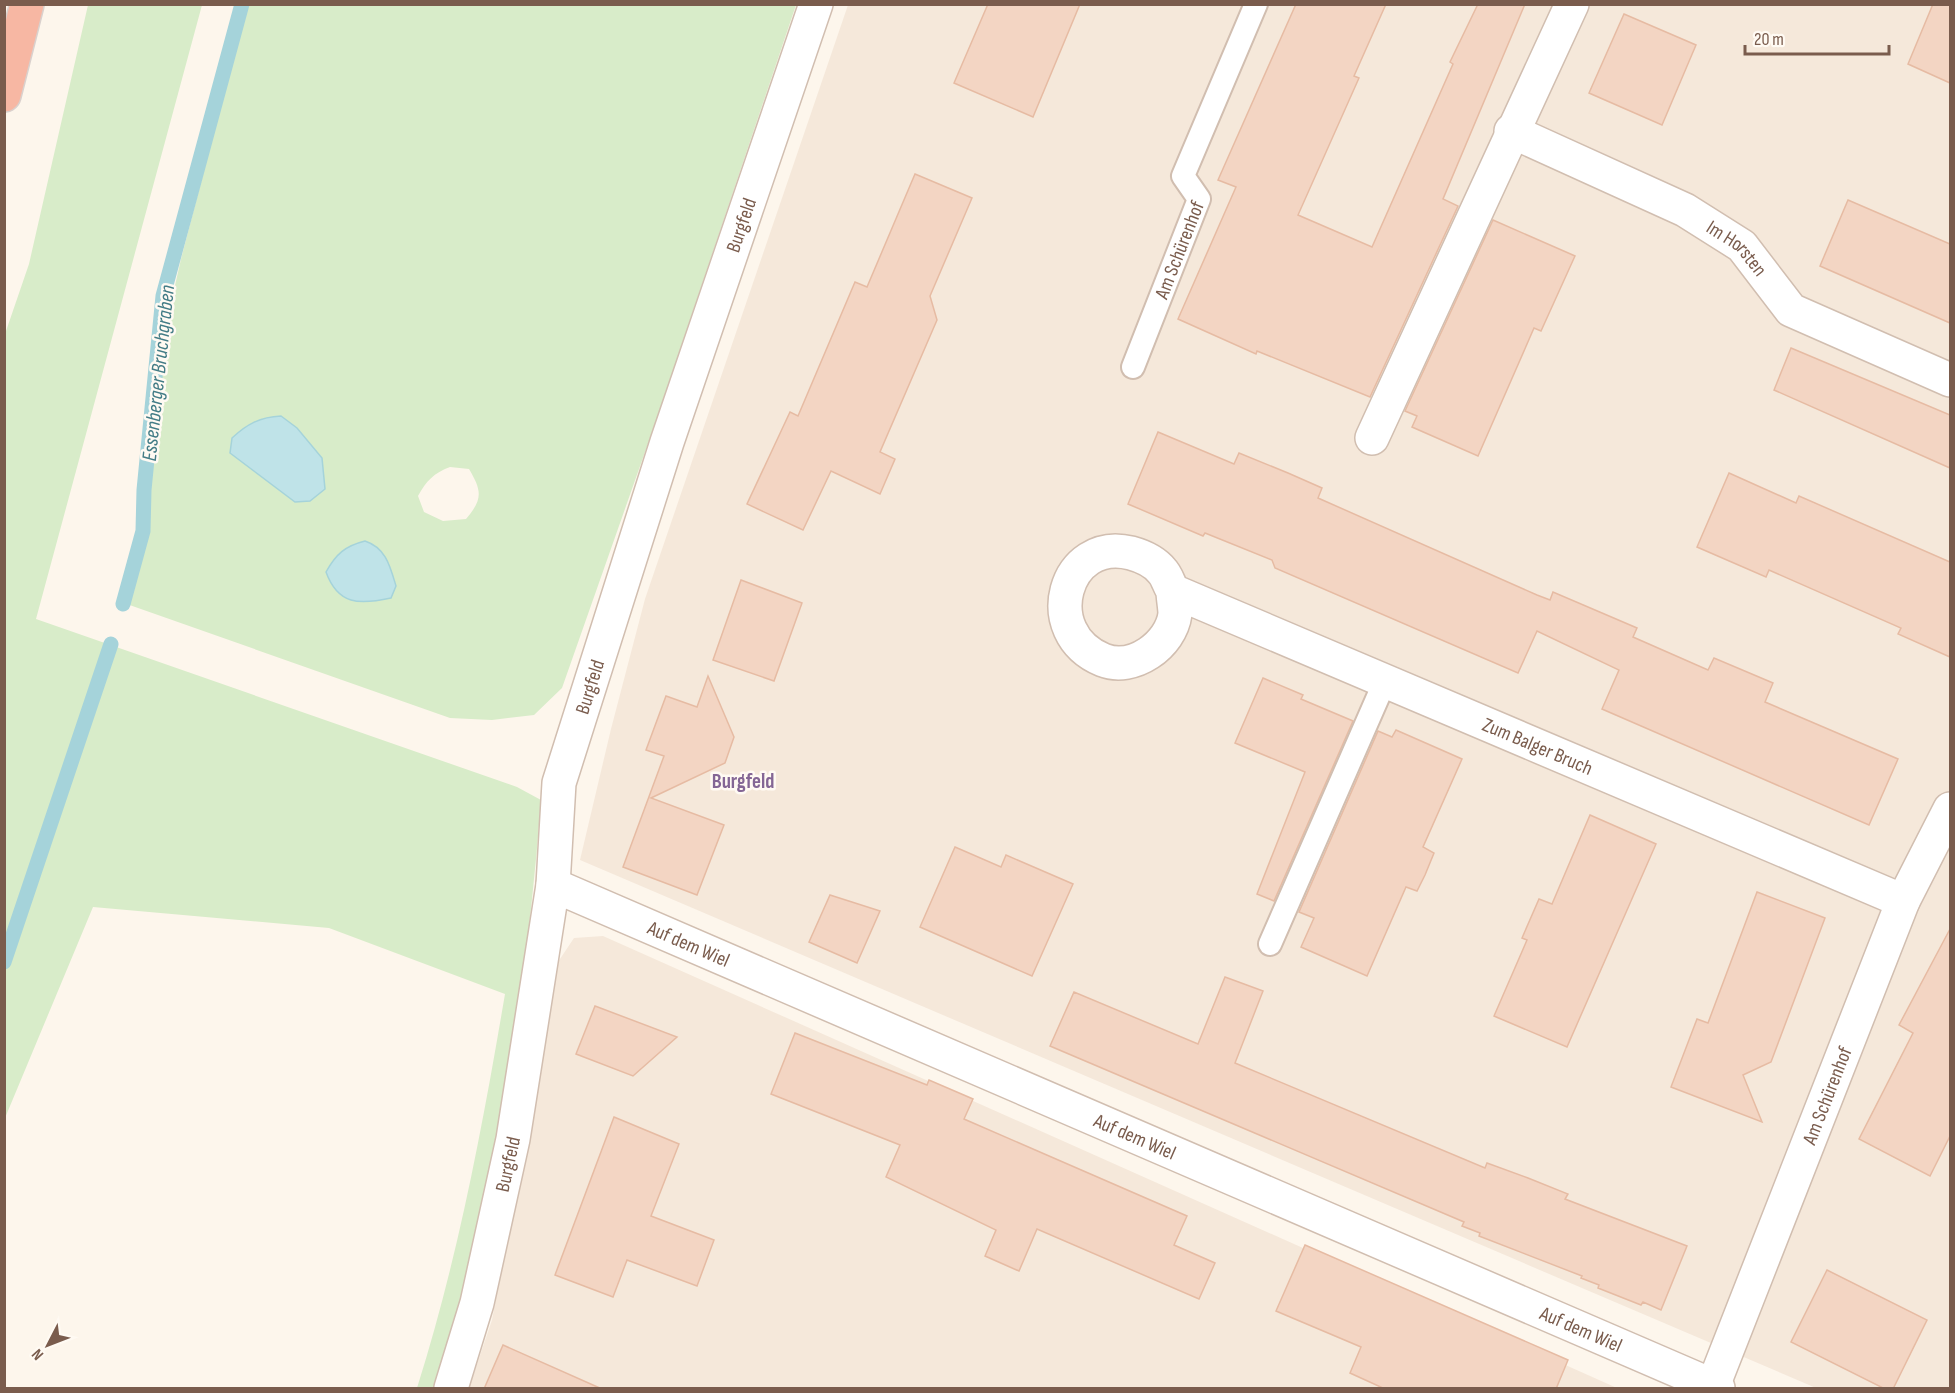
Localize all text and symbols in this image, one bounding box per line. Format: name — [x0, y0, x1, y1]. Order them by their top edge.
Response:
scale bar — [1745, 18, 1889, 56]
text: 20 m — [1754, 29, 1784, 50]
street label: Burgfeld — [721, 195, 762, 256]
street label: Am Schürenhof — [1150, 198, 1210, 303]
street label: Im Horsten — [1702, 216, 1772, 281]
water label: Essenberger Bruchgraben — [137, 283, 180, 462]
street label: Burgfeld — [571, 657, 610, 717]
street label: Zum Balger Bruch — [1479, 713, 1596, 781]
district label: Burgfeld — [712, 769, 774, 794]
street label: Auf dem Wiel — [643, 916, 733, 973]
street label: Am Schürenhof — [1797, 1043, 1858, 1149]
street label: Auf dem Wiel — [1089, 1109, 1179, 1165]
street label: Burgfeld — [491, 1135, 526, 1194]
street label: Auf dem Wiel — [1535, 1301, 1625, 1358]
north arrow — [18, 1315, 78, 1375]
text: N — [28, 1345, 48, 1364]

